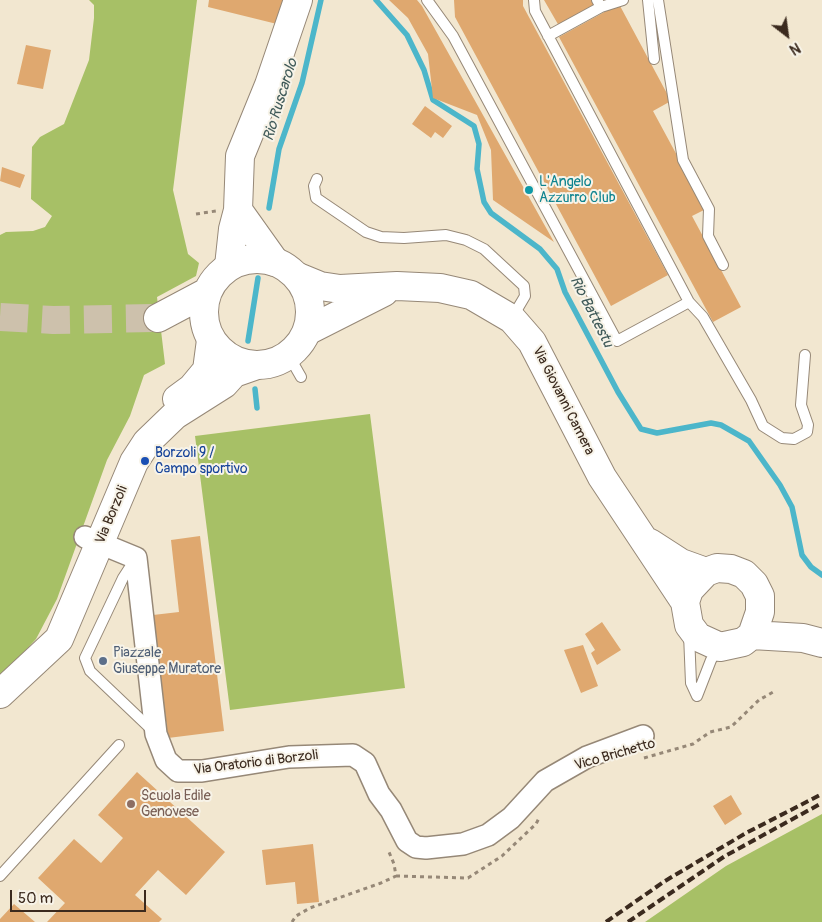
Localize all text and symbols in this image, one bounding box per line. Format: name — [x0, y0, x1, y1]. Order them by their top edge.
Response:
north arrow — [762, 10, 812, 60]
text: N — [786, 39, 803, 58]
water label: Rio Ruscarolo — [260, 57, 302, 143]
place label: L'Angelo Azzurro Club — [539, 174, 616, 206]
marker: L'Angelo Azzurro Club — [523, 184, 535, 196]
water label: Rio Battestu — [565, 273, 617, 351]
street label: Via Giovanni Camera — [528, 344, 598, 458]
place label: Borzoli 9 / Campo sportivo — [155, 445, 247, 478]
marker: Borzoli 9 / Campo sportivo — [139, 455, 151, 467]
street label: Via Borzoli — [92, 483, 132, 547]
place label: Piazzale Giuseppe Muratore — [113, 645, 221, 678]
marker: Piazzale Giuseppe Muratore — [97, 655, 109, 667]
street label: Vico Brichetto — [573, 735, 657, 775]
street label: Via Oratorio di Borzoli — [193, 747, 319, 779]
place label: Scuola Edile Genovese — [141, 788, 211, 820]
marker: Scuola Edile Genovese — [125, 798, 137, 810]
scale bar — [12, 880, 149, 912]
text: 50 m — [18, 889, 53, 908]

